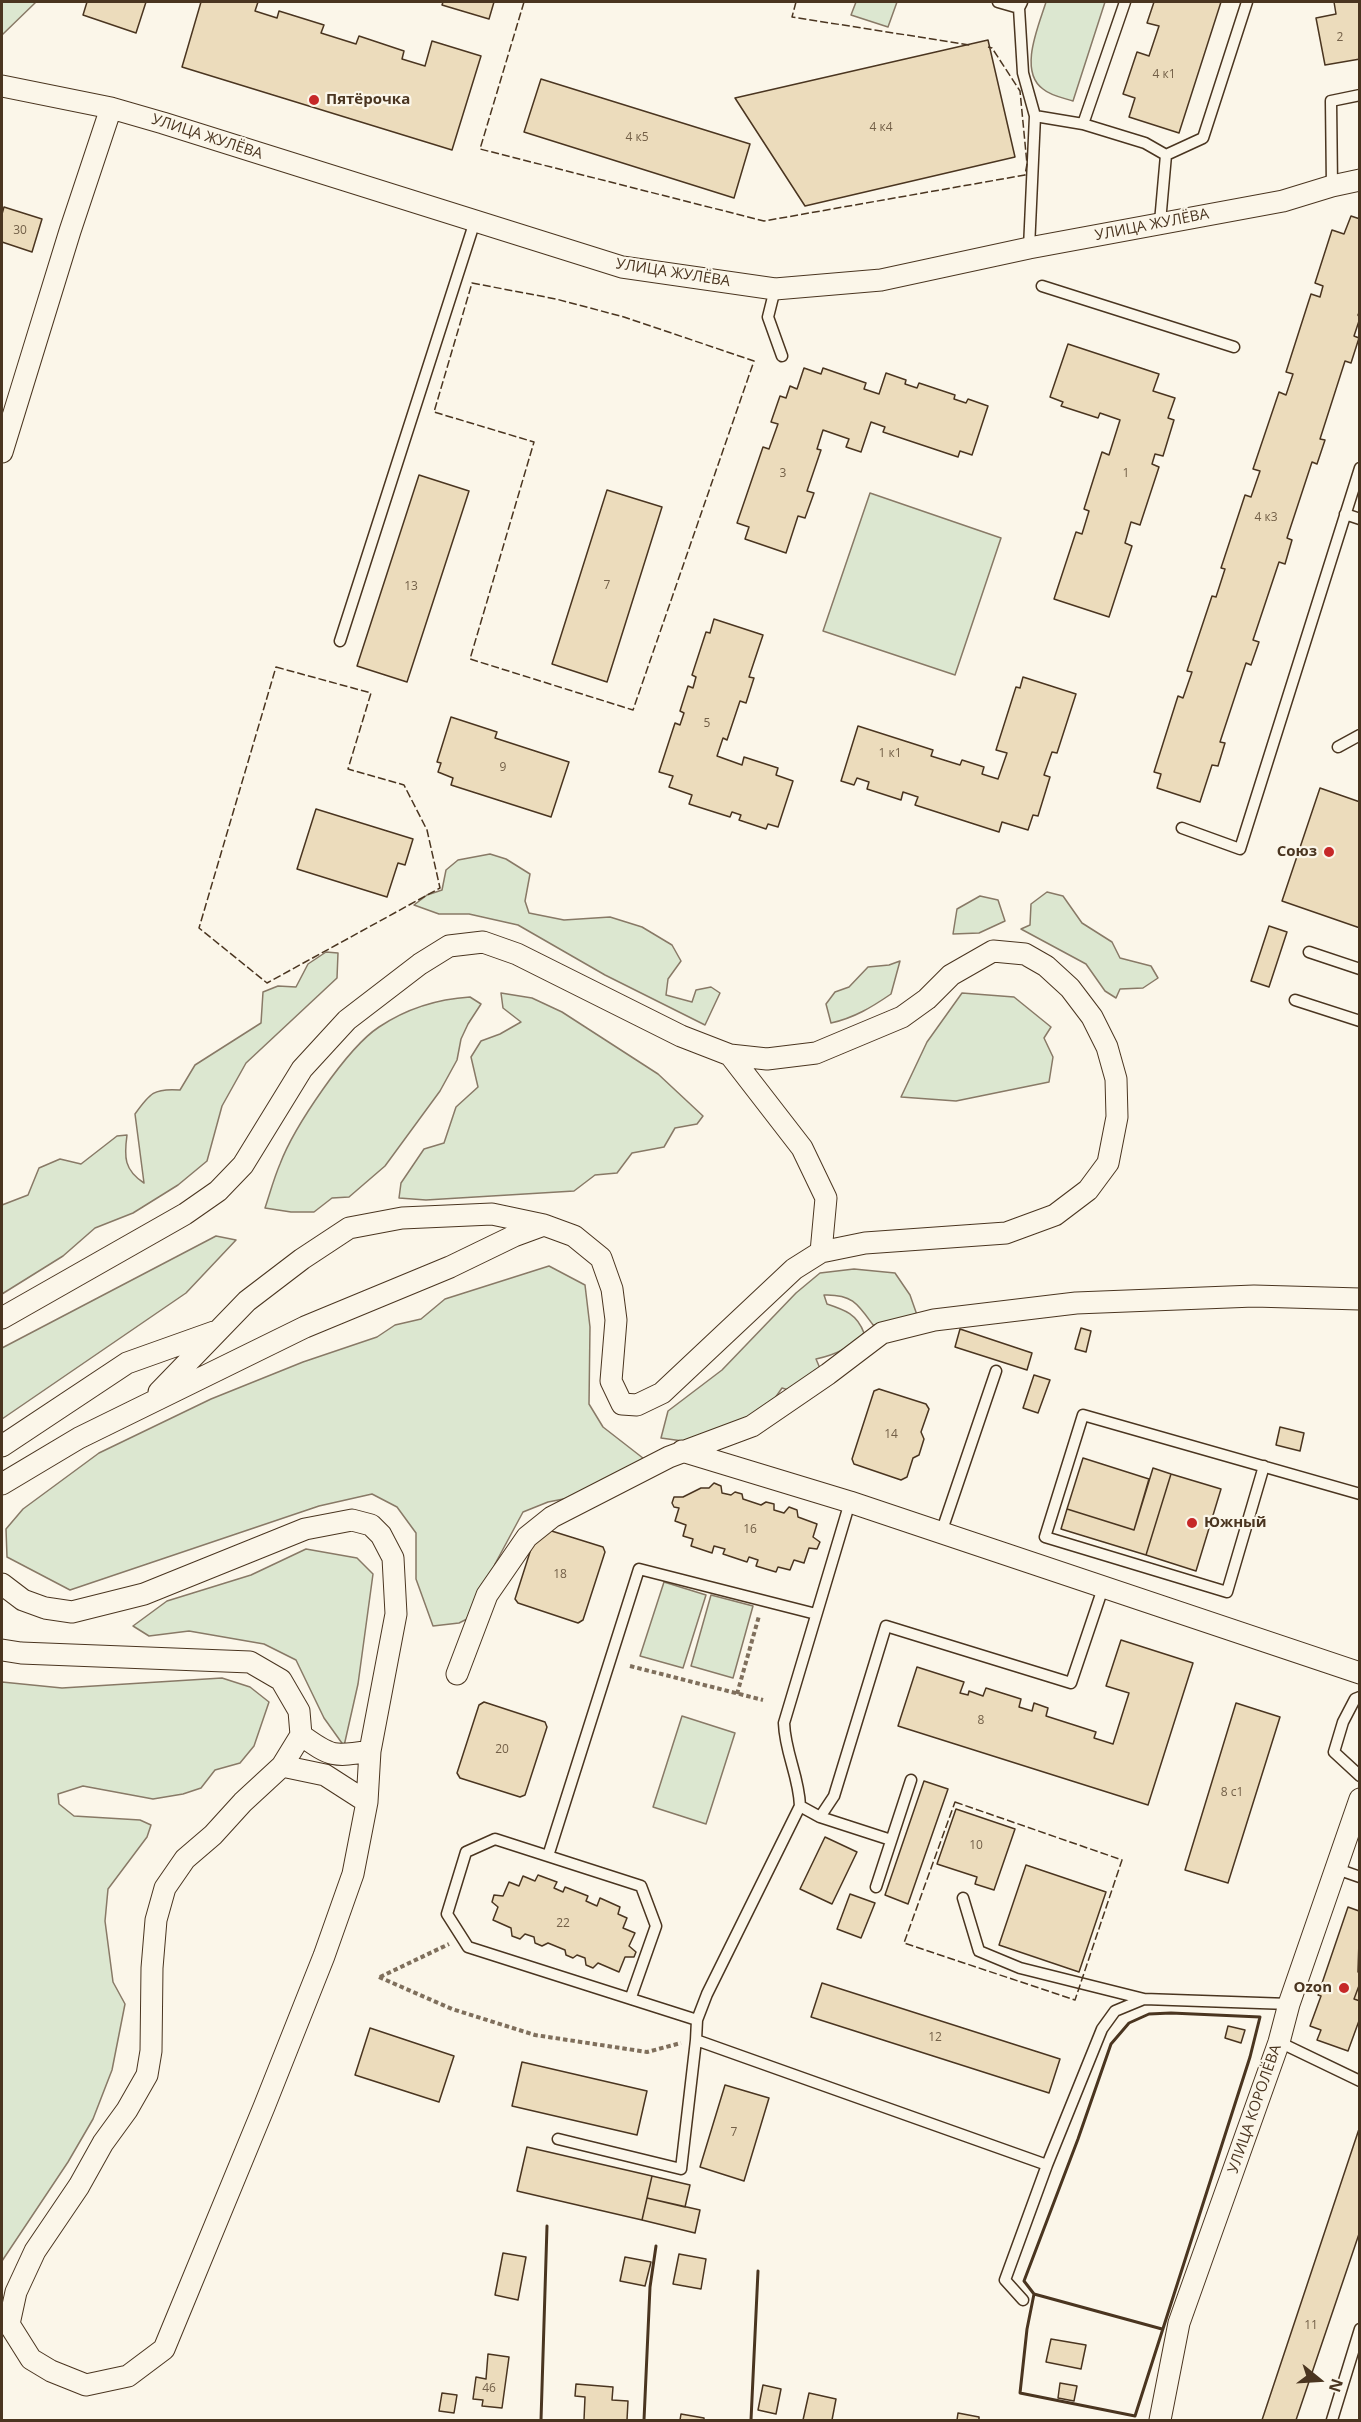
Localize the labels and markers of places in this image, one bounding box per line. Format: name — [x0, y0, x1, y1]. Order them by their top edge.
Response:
place label: Пятёрочка — [326, 91, 410, 109]
marker: Пятёрочка — [307, 93, 321, 107]
place label: Союз — [1277, 843, 1317, 861]
marker: Союз — [1322, 845, 1336, 859]
place label: Южный — [1204, 1514, 1267, 1532]
marker: Южный — [1185, 1516, 1199, 1530]
place label: Ozon — [1294, 1979, 1332, 1997]
marker: Ozon — [1337, 1981, 1351, 1995]

